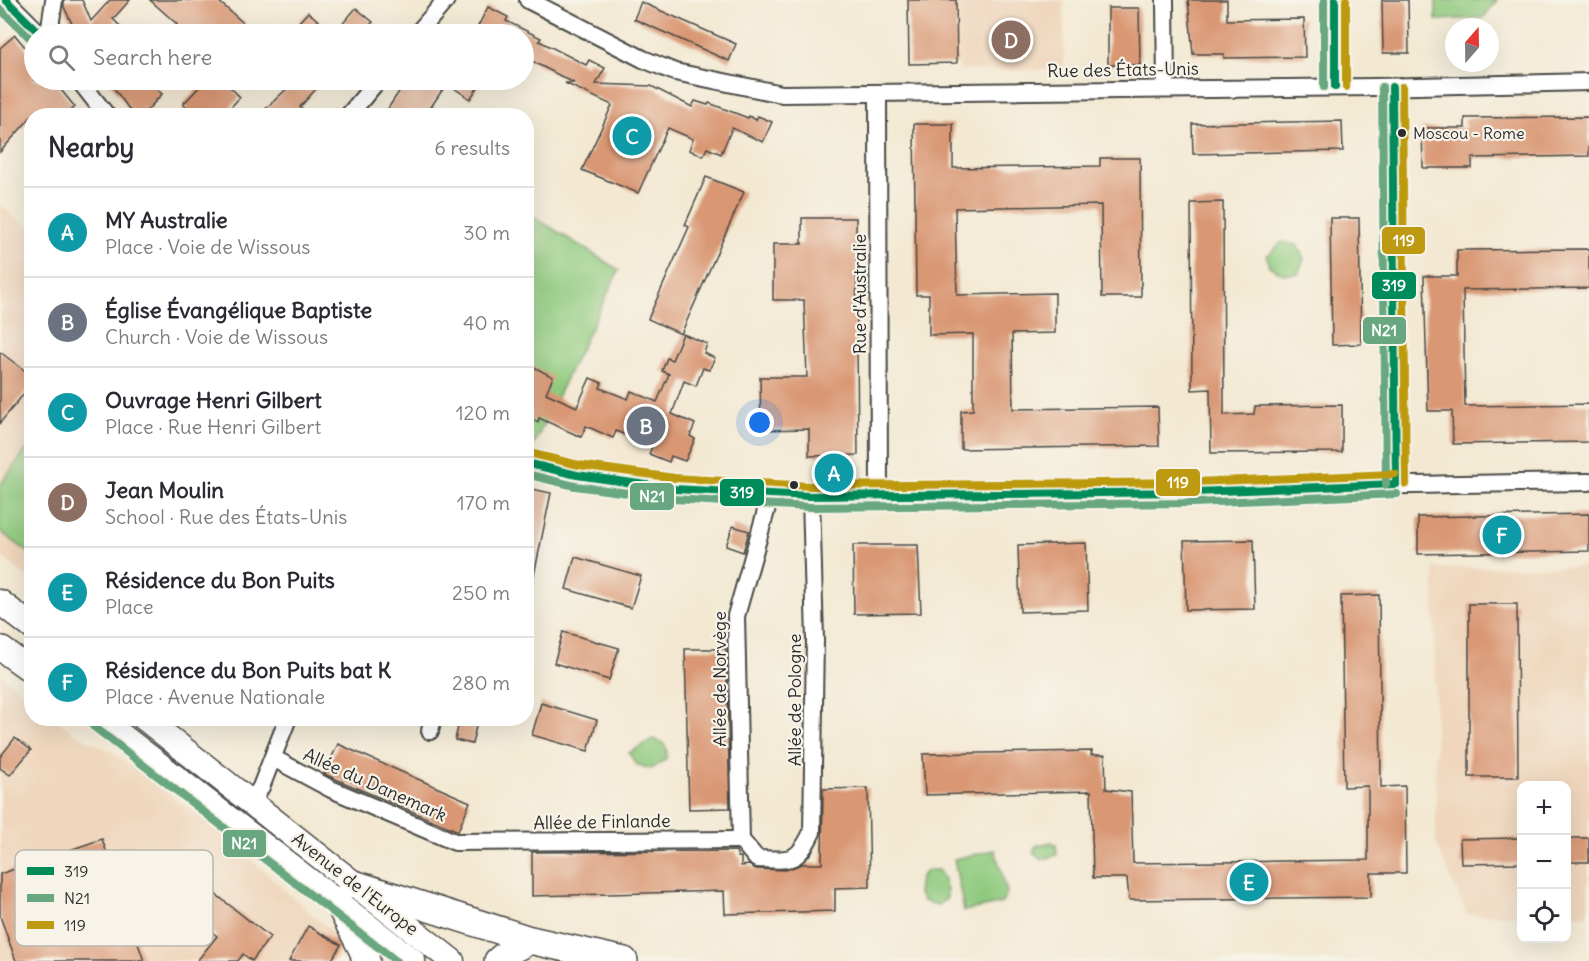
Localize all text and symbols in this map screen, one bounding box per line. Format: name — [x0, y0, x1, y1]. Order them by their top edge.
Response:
pin: D — [992, 18, 1030, 63]
north arrow — [1445, 18, 1499, 72]
search box — [24, 24, 534, 90]
icon: search — [45, 41, 78, 74]
text: Search here — [93, 43, 212, 71]
street label: Rue des États-Unis — [1047, 57, 1199, 82]
pin: C — [612, 114, 652, 158]
place label: Moscou - Rome — [1413, 123, 1525, 143]
marker: Moscou - Rome — [1396, 127, 1408, 139]
text: Nearby — [48, 131, 134, 164]
text: 6 results — [434, 135, 510, 160]
text: MY Australie — [105, 206, 228, 234]
text: A — [61, 220, 74, 245]
text: 30 m — [463, 220, 510, 245]
line badge: 119 — [1381, 226, 1426, 255]
text: 119 — [1393, 230, 1415, 250]
text: Place · Voie de Wissous — [105, 234, 310, 259]
street label: Rue d'Australie — [848, 234, 871, 354]
line badge: 319 — [1371, 271, 1417, 300]
text: 319 — [1382, 275, 1406, 295]
text: Église Évangélique Baptiste — [105, 296, 372, 324]
text: B — [61, 310, 74, 335]
text: 40 m — [463, 310, 510, 335]
line badge: N21 — [1362, 316, 1407, 345]
text: N21 — [1371, 320, 1397, 340]
text: Church · Voie de Wissous — [105, 324, 328, 349]
text: Ouvrage Henri Gilbert — [105, 386, 322, 414]
text: C — [61, 400, 74, 425]
text: 120 m — [456, 400, 510, 425]
pin: B — [626, 404, 666, 448]
your location — [745, 408, 774, 437]
text: Place · Rue Henri Gilbert — [105, 414, 321, 439]
pin: A — [814, 450, 854, 496]
line badge: 119 — [1155, 468, 1201, 497]
text: 119 — [1167, 472, 1189, 492]
text: Jean Moulin — [105, 476, 224, 504]
line badge: 319 — [719, 478, 765, 507]
unlabelled marker — [788, 479, 800, 491]
line badge: N21 — [629, 482, 675, 511]
text: 319 — [730, 482, 754, 502]
text: N21 — [639, 486, 665, 506]
text: D — [60, 490, 75, 515]
text: 170 m — [457, 490, 510, 515]
text: School · Rue des États-Unis — [105, 504, 347, 529]
pin: F — [1482, 512, 1522, 558]
text: Résidence du Bon Puits — [105, 566, 335, 594]
text: E — [62, 580, 73, 605]
text: 250 m — [452, 580, 510, 605]
text: Place — [105, 594, 153, 619]
street label: Allée de Norvège — [708, 611, 731, 747]
street label: Allée de Pologne — [783, 634, 806, 766]
text: Résidence du Bon Puits bat K — [105, 656, 391, 684]
text: F — [62, 670, 73, 695]
text: 280 m — [452, 670, 510, 695]
text: Place · Avenue Nationale — [105, 684, 325, 709]
street label: Allée du Danemark — [300, 743, 450, 826]
map controls — [1517, 781, 1571, 943]
button: + — [1517, 781, 1571, 835]
street label: Allée de Finlande — [533, 809, 671, 834]
street label: Avenue de l'Europe — [287, 827, 423, 940]
line badge: N21 — [222, 829, 267, 858]
text: N21 — [231, 833, 257, 853]
button: − — [1517, 835, 1571, 889]
legend — [15, 850, 213, 946]
pin: E — [1230, 860, 1268, 904]
text: 319 — [64, 861, 88, 881]
text: N21 — [64, 888, 90, 908]
button: locate — [1517, 889, 1571, 943]
text: 119 — [64, 915, 86, 935]

